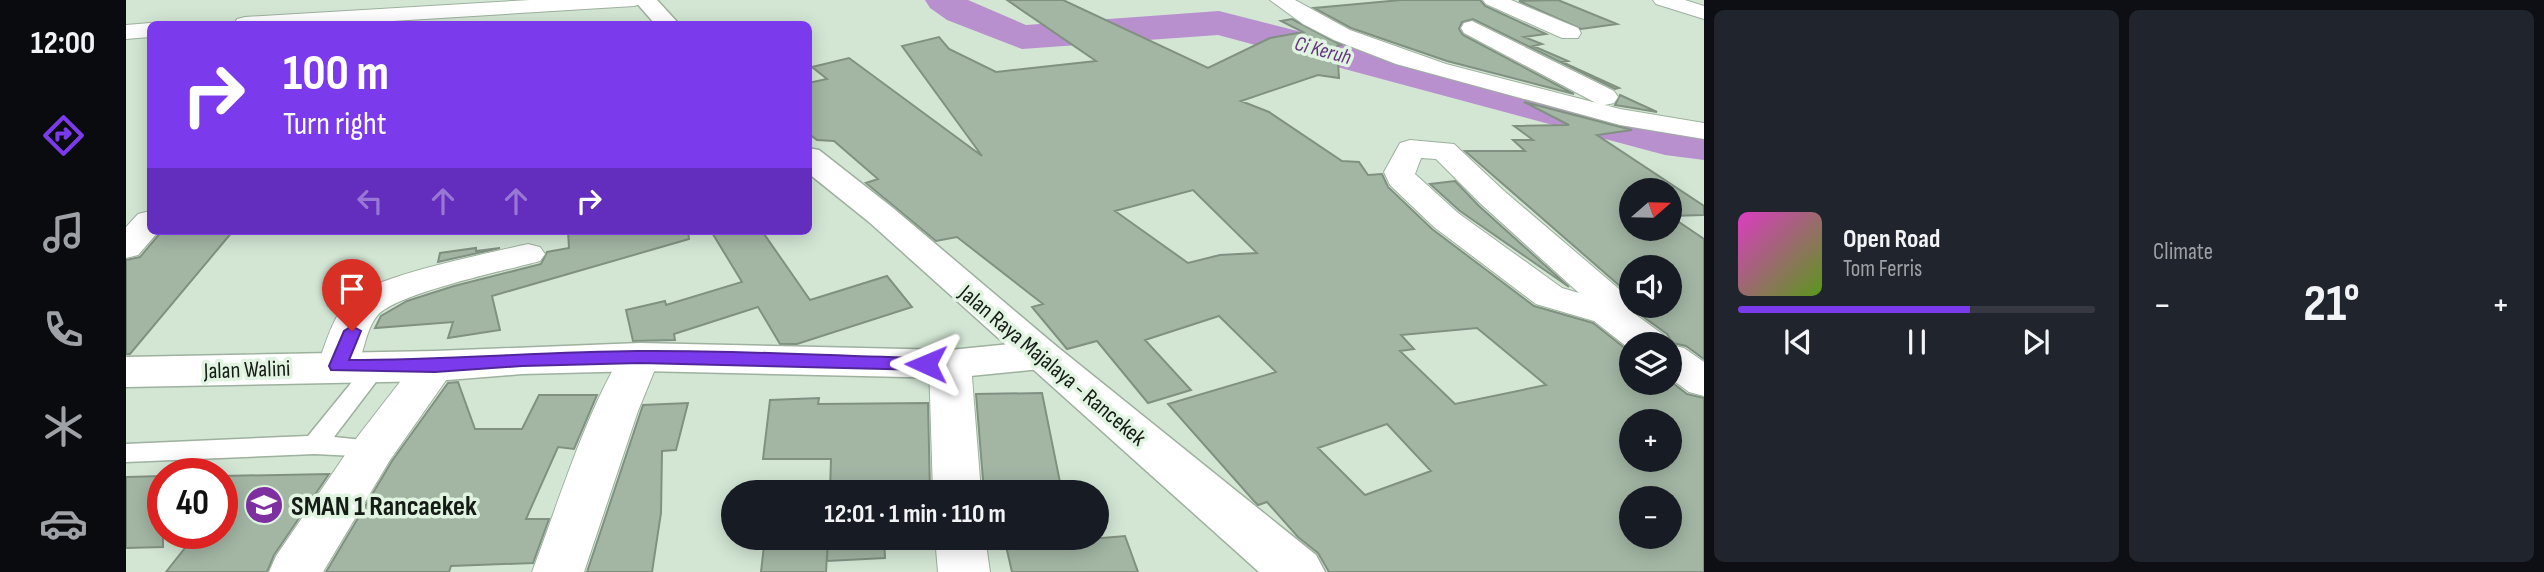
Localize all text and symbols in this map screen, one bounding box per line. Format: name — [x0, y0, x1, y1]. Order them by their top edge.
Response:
text: 12:00 — [31, 24, 95, 63]
water label: Ci Keruh — [1292, 31, 1354, 70]
text: 100 m — [283, 45, 389, 104]
icon: right — [168, 49, 259, 140]
text: Turn right — [283, 105, 387, 144]
icon: directions — [39, 111, 88, 160]
north arrow — [1619, 178, 1682, 242]
map controls — [1619, 178, 1682, 549]
icon: left — [351, 182, 389, 220]
icon: ahead — [424, 182, 462, 220]
icon: ahead — [497, 182, 535, 220]
icon: right — [570, 182, 608, 220]
icon: music — [39, 208, 88, 257]
text: Open Road — [1843, 224, 1940, 255]
text: Climate — [2153, 238, 2213, 266]
button: sound — [1619, 255, 1682, 318]
text: Tom Ferris — [1843, 255, 1922, 283]
pin — [322, 259, 382, 331]
icon: arrive — [333, 270, 371, 308]
text: 21° — [2303, 273, 2360, 336]
street label: Jalan Raya Majalaya - Rancekek — [952, 279, 1152, 452]
text: − — [2153, 283, 2172, 328]
text: + — [2491, 283, 2510, 328]
icon: phone — [39, 305, 88, 354]
icon: previous — [1779, 323, 1817, 361]
icon: pause — [1898, 323, 1936, 361]
icon: next — [2017, 323, 2055, 361]
position arrow — [889, 327, 963, 401]
button: layers — [1619, 332, 1682, 395]
street label: Jalan Walini — [202, 354, 291, 386]
icon: climate — [39, 402, 88, 451]
button: + — [1619, 409, 1682, 472]
speed limit sign: 40 — [147, 458, 238, 549]
school or university icon: SMAN 1 Rancaekek — [243, 484, 285, 526]
button: − — [1619, 486, 1682, 549]
place label: SMAN 1 Rancaekek — [291, 490, 477, 523]
icon: car — [39, 499, 88, 548]
text: 12:01 · 1 min · 110 m — [824, 499, 1006, 530]

